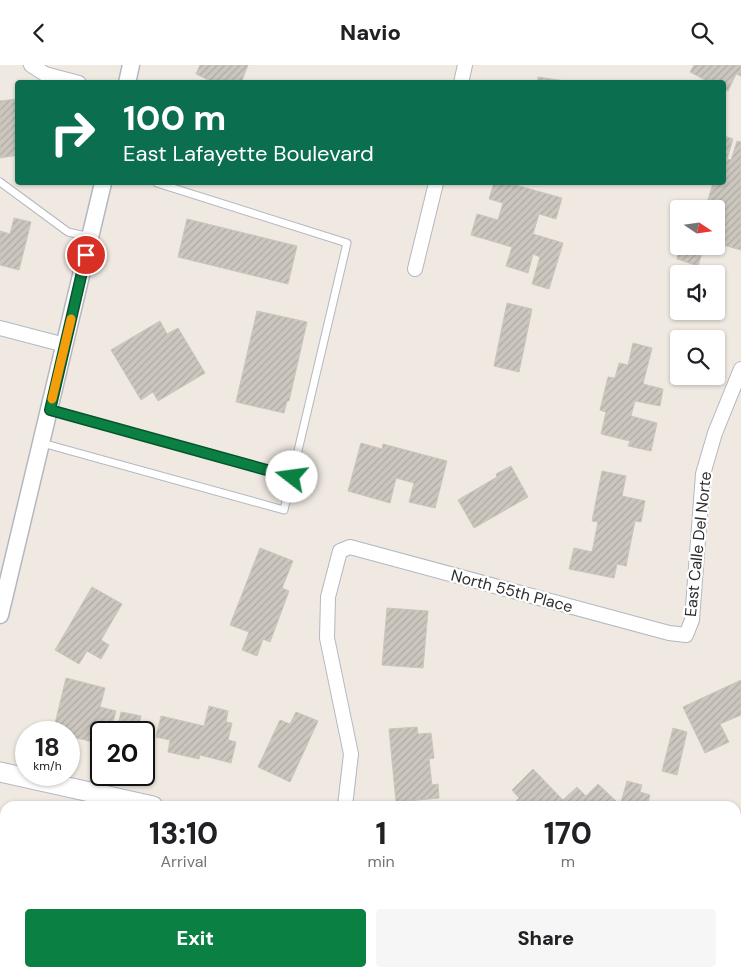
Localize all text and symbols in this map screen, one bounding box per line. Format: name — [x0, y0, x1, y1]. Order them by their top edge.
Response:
text: Navio — [340, 18, 401, 47]
icon: back — [25, 19, 53, 47]
icon: search — [688, 19, 716, 47]
text: 100 m — [123, 95, 226, 141]
icon: right — [40, 100, 105, 165]
text: East Lafayette Boulevard — [123, 139, 374, 168]
north arrow — [670, 200, 725, 255]
map controls — [670, 200, 725, 385]
pin — [65, 234, 107, 276]
icon: arrive — [72, 241, 100, 269]
button: sound — [670, 265, 725, 320]
button: search — [670, 330, 725, 385]
position arrow — [265, 450, 317, 502]
street label: East Calle Del Norte — [680, 470, 716, 618]
street label: North 55th Place — [449, 565, 575, 617]
speed limit sign: 20 — [90, 721, 155, 786]
text: 18 — [35, 731, 60, 764]
text: km/h — [33, 758, 62, 774]
text: 13:10 — [149, 814, 218, 853]
text: 1 — [375, 814, 387, 853]
text: 170 — [544, 814, 592, 853]
text: Arrival — [160, 851, 207, 872]
text: min — [367, 851, 395, 872]
text: m — [561, 851, 575, 872]
button: Exit — [25, 909, 366, 967]
button: Share — [376, 909, 716, 967]

